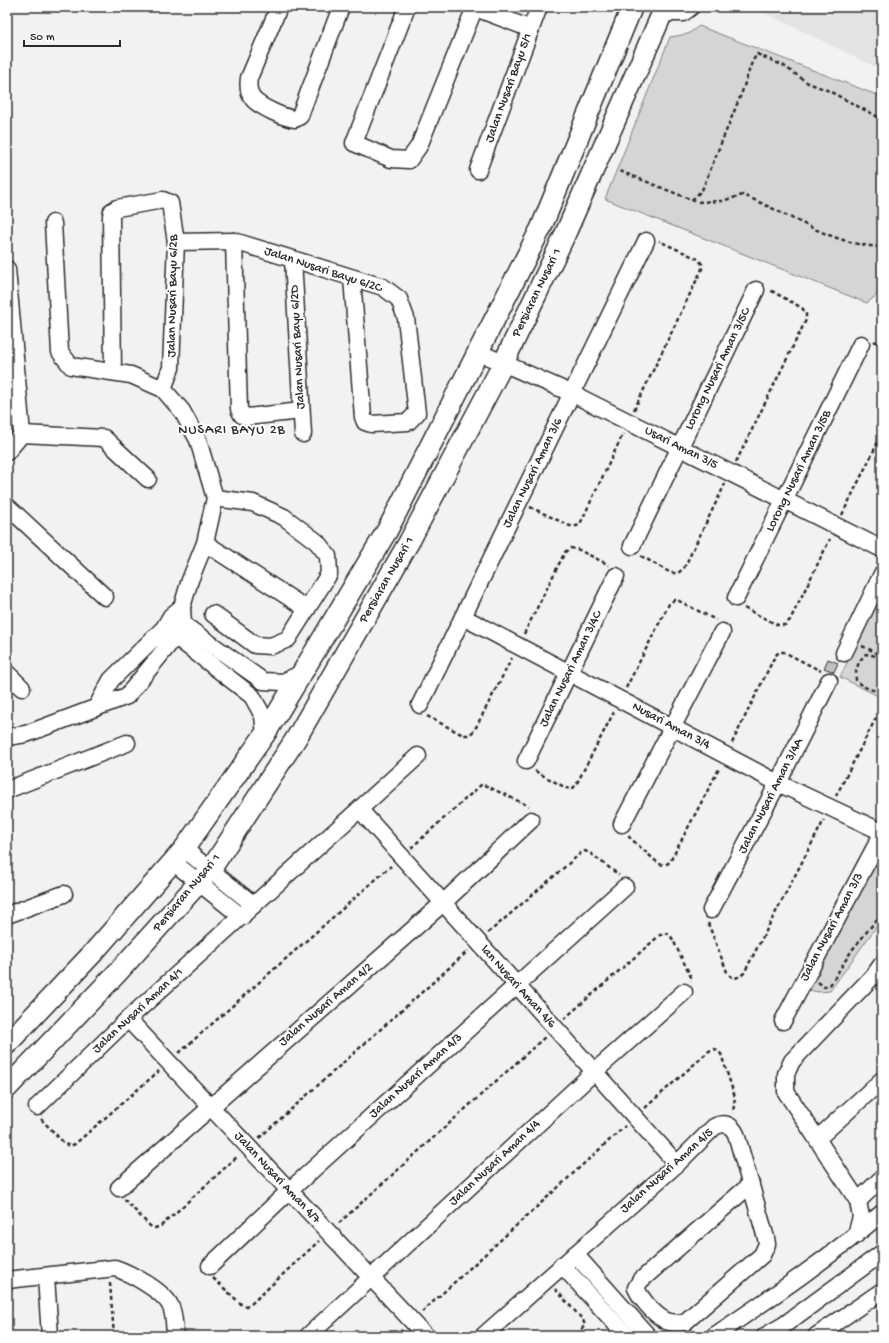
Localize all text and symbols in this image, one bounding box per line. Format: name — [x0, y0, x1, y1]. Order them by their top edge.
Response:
scale bar — [24, 22, 120, 48]
text: 50 m — [30, 31, 55, 45]
street label: Jalan Nusari Bayu 5/1 — [482, 31, 536, 145]
street label: Jalan Nusari Bayu 6/2B — [164, 234, 182, 357]
street label: Jalan Nusari Bayu 6/2C — [262, 244, 385, 296]
street label: Persiaran Nusari 1 — [509, 246, 565, 341]
street label: Jalan Nusari Bayu 6/2D — [287, 284, 309, 410]
street label: Lorong Nusari Aman 3/5C — [682, 305, 754, 432]
street label: Lorong Nusari Aman 3/5B — [763, 407, 835, 534]
street label: Jalan Nusari Aman 3/6 — [500, 415, 566, 530]
district label: NUSARI BAYU 2B — [178, 422, 286, 439]
street label: Usari Aman 3/5 — [642, 423, 720, 473]
street label: Persiaran Nusari 1 — [356, 534, 418, 627]
street label: Jalan Nusari Aman 3/4C — [536, 608, 606, 729]
street label: Nusari Aman 3/4 — [629, 699, 713, 753]
street label: Jalan Nusari Aman 3/4A — [735, 735, 807, 856]
street label: Persiaran Nusari 1 — [150, 851, 224, 936]
street label: Jalan Nusari Aman 3/3 — [797, 870, 867, 984]
street label: lan Nusari Aman 4/6 — [477, 943, 559, 1032]
street label: Jalan Nusari Aman 4/2 — [276, 960, 377, 1050]
street label: Jalan Nusari Aman 4/1 — [90, 965, 186, 1057]
street label: Jalan Nusari Aman 4/3 — [366, 1030, 466, 1122]
street label: Jalan Nusari Aman 4/4 — [446, 1117, 544, 1209]
street label: Jalan Nusari Aman 4/5 — [617, 1125, 717, 1217]
street label: Jalan Nusari Aman 4/7 — [231, 1129, 324, 1228]

